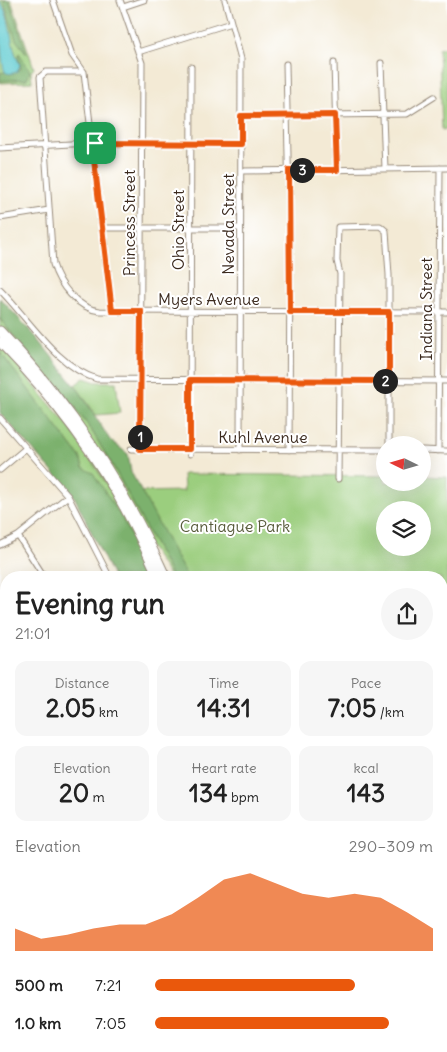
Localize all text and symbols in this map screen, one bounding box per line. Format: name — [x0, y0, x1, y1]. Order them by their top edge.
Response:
pin — [74, 122, 116, 164]
icon: arrive — [81, 129, 109, 157]
pin: 3 — [290, 158, 314, 182]
text: 3 — [299, 161, 306, 179]
street label: Princess Street — [119, 169, 139, 276]
street label: Nevada Street — [218, 173, 238, 275]
street label: Ohio Street — [168, 189, 188, 270]
street label: Indiana Street — [416, 257, 436, 361]
street label: Myers Avenue — [158, 289, 260, 309]
pin: 2 — [372, 368, 398, 394]
text: 2 — [382, 372, 389, 390]
pin: 1 — [128, 424, 152, 450]
street label: Kuhl Avenue — [218, 427, 308, 447]
text: 1 — [138, 428, 143, 446]
north arrow — [376, 436, 431, 491]
map controls — [376, 436, 431, 556]
button: layers — [376, 501, 431, 556]
park label: Cantiague Park — [180, 516, 290, 536]
text: Evening run — [15, 586, 165, 622]
button: share — [381, 588, 433, 640]
text: 21:01 — [15, 623, 51, 643]
text: Distance — [55, 674, 109, 692]
text: Time — [209, 674, 239, 692]
text: Pace — [351, 674, 381, 692]
text: 2.05 — [46, 692, 95, 724]
text: 14:31 — [197, 692, 251, 724]
text: 7:05 — [328, 692, 376, 724]
text: km — [95, 703, 118, 721]
text: /km — [376, 703, 404, 721]
text: Elevation — [53, 759, 111, 777]
text: Heart rate — [192, 759, 256, 777]
text: kcal — [353, 759, 379, 777]
text: 20 — [59, 777, 89, 809]
text: 134 — [189, 777, 228, 809]
text: 143 — [347, 777, 385, 809]
text: m — [89, 788, 105, 806]
text: bpm — [228, 788, 259, 806]
text: Elevation — [15, 836, 81, 856]
text: 290–309 m — [349, 836, 433, 856]
text: 500 m — [15, 975, 63, 995]
text: 7:21 — [95, 975, 122, 995]
text: 1.0 km — [15, 1013, 61, 1033]
text: 7:05 — [95, 1013, 126, 1033]

